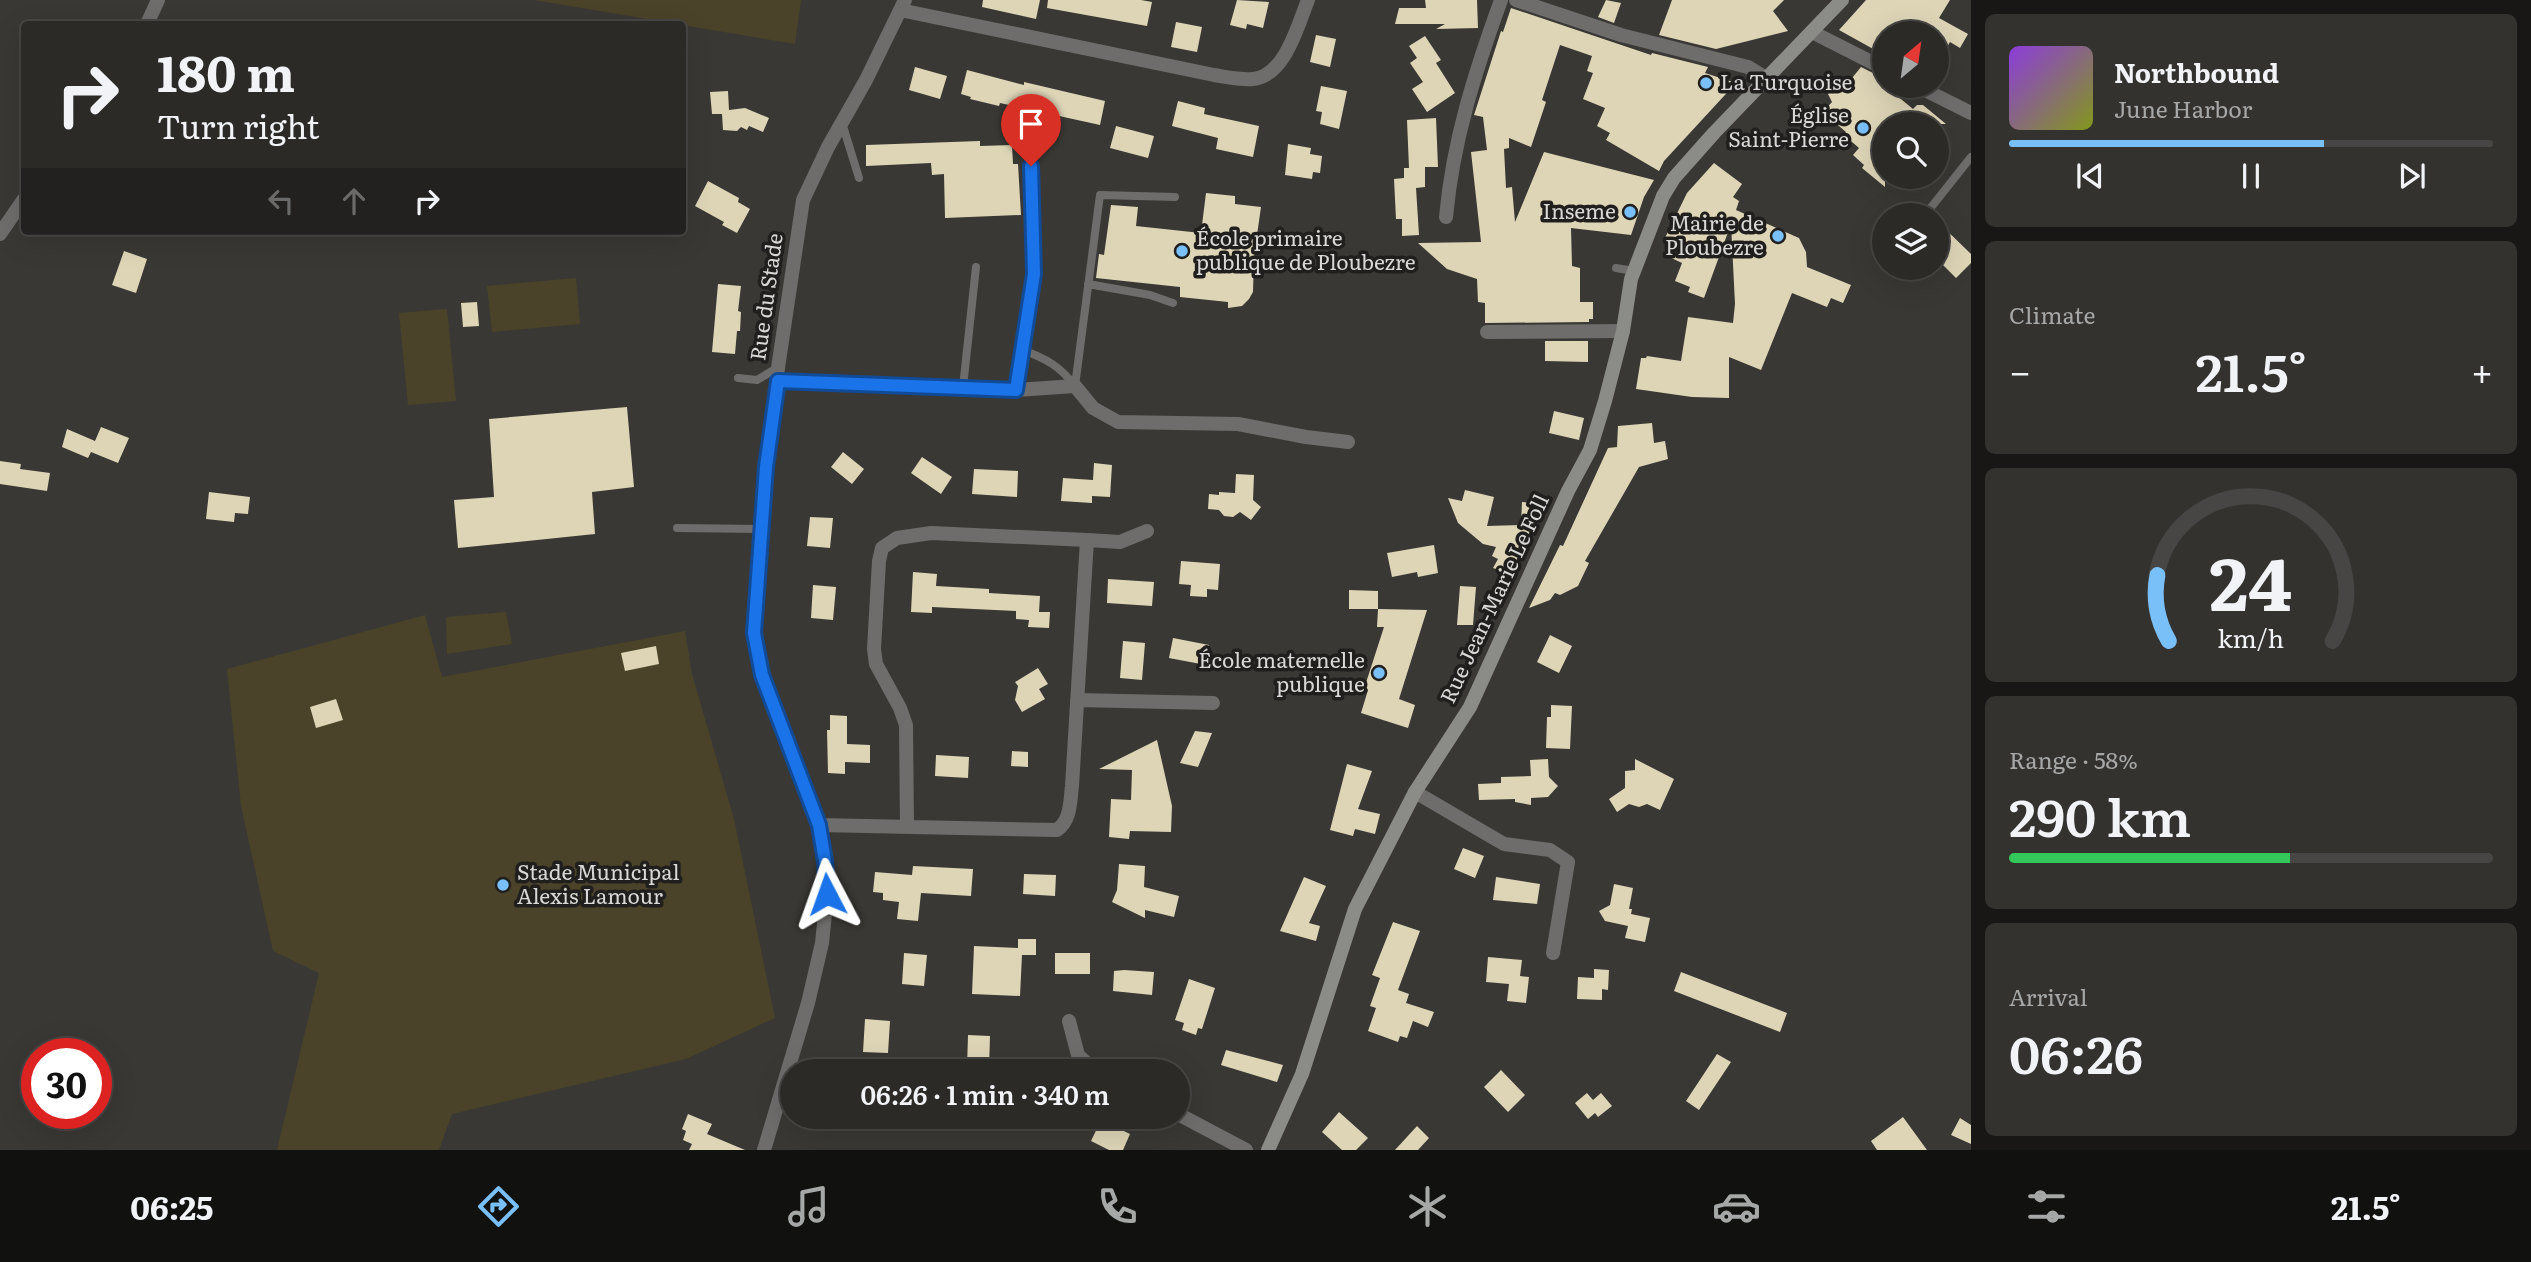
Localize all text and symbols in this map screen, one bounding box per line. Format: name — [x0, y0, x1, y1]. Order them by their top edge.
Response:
north arrow — [1872, 21, 1950, 98]
map controls — [1872, 21, 1949, 280]
text: 180 m — [157, 34, 295, 107]
icon: right — [42, 49, 133, 140]
text: Northbound — [2114, 52, 2279, 91]
place label: La Turquoise — [1720, 65, 1853, 96]
marker: La Turquoise — [1698, 75, 1714, 91]
text: June Harbor — [2114, 91, 2252, 125]
pin — [1001, 94, 1061, 166]
place label: Église Saint-Pierre — [1728, 98, 1849, 153]
text: Turn right — [157, 101, 319, 149]
icon: arrive — [1012, 105, 1050, 143]
button: search — [1872, 112, 1949, 189]
marker: Église Saint-Pierre — [1855, 120, 1871, 136]
icon: previous — [2071, 157, 2109, 195]
icon: pause — [2232, 157, 2270, 195]
icon: next — [2393, 157, 2431, 195]
icon: left — [262, 182, 300, 220]
icon: ahead — [335, 182, 373, 220]
icon: right — [408, 182, 446, 220]
place label: Inseme — [1542, 194, 1616, 225]
button: layers — [1872, 203, 1949, 280]
marker: Inseme — [1622, 204, 1638, 220]
place label: Mairie de Ploubezre — [1665, 206, 1764, 261]
place label: École primaire publique de Ploubezre — [1196, 221, 1416, 276]
marker: Mairie de Ploubezre — [1770, 228, 1786, 244]
street label: Rue du Stade — [740, 231, 789, 362]
marker: École primaire publique de Ploubezre — [1174, 243, 1190, 259]
text: Climate — [2009, 297, 2095, 331]
text: 21.5° — [2195, 331, 2307, 408]
text: − — [2009, 341, 2031, 398]
text: + — [2471, 341, 2493, 398]
street label: Rue Jean-Marie Le Foll — [1431, 488, 1555, 707]
text: 24 — [2210, 525, 2293, 633]
text: km/h — [2218, 619, 2284, 656]
place label: École maternelle publique — [1198, 643, 1365, 698]
marker: École maternelle publique — [1371, 665, 1387, 681]
text: Range · 58% — [2009, 742, 2138, 776]
text: 290 km — [2009, 776, 2191, 853]
place label: Stade Municipal Alexis Lamour — [517, 855, 680, 910]
position arrow — [790, 857, 864, 931]
marker: Stade Municipal Alexis Lamour — [495, 877, 511, 893]
text: Arrival — [2009, 979, 2088, 1013]
text: 06:26 — [2009, 1013, 2143, 1090]
speed limit sign: 30 — [21, 1038, 112, 1129]
text: 06:26 · 1 min · 340 m — [860, 1074, 1110, 1113]
text: 06:25 — [130, 1182, 214, 1230]
icon: directions — [474, 1182, 523, 1231]
icon: music — [784, 1182, 833, 1231]
icon: phone — [1093, 1182, 1142, 1231]
icon: climate — [1403, 1182, 1452, 1231]
icon: car — [1712, 1182, 1761, 1231]
icon: filters — [2022, 1182, 2071, 1231]
text: 21.5° — [2331, 1182, 2401, 1230]

